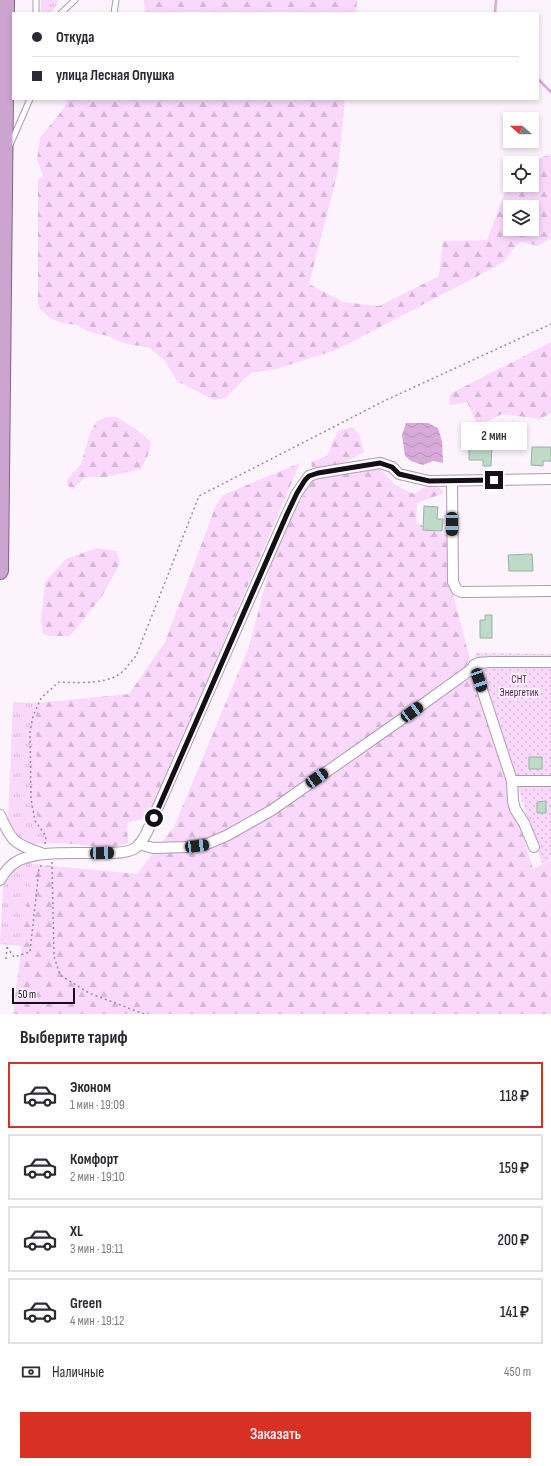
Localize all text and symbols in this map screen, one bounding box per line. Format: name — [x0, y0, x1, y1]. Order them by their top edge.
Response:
text: Откуда — [56, 28, 94, 47]
text: улица Лесная Опушка — [56, 66, 174, 85]
north arrow — [503, 112, 539, 148]
map controls — [503, 112, 539, 236]
button: locate — [503, 156, 539, 192]
button: layers — [503, 200, 539, 236]
callout: 2 мин — [461, 422, 527, 450]
text: 2 мин — [481, 428, 507, 444]
route end — [485, 471, 503, 489]
car — [446, 512, 458, 536]
car — [470, 667, 488, 693]
park label: СНТ Энергетик — [500, 673, 539, 699]
car — [399, 700, 425, 724]
car — [304, 766, 330, 790]
route start — [145, 809, 163, 827]
car — [184, 839, 210, 853]
car — [90, 847, 114, 859]
scale bar — [12, 986, 75, 1005]
text: 50 m — [18, 988, 36, 1001]
text: Выберите тариф — [20, 1027, 128, 1048]
icon: car — [22, 1077, 58, 1113]
text: Эконом — [70, 1078, 111, 1097]
text: 118 ₽ — [500, 1087, 529, 1106]
text: 1 мин · 19:09 — [70, 1097, 125, 1113]
icon: car — [22, 1149, 58, 1185]
text: Комфорт — [70, 1150, 119, 1169]
text: 159 ₽ — [499, 1159, 529, 1178]
text: 2 мин · 19:10 — [70, 1169, 124, 1185]
icon: car — [22, 1221, 58, 1257]
text: XL — [70, 1222, 83, 1241]
text: 200 ₽ — [498, 1231, 529, 1250]
text: 3 мин · 19:11 — [70, 1241, 123, 1257]
icon: car — [22, 1293, 58, 1329]
text: Green — [70, 1294, 102, 1313]
text: 141 ₽ — [500, 1303, 529, 1322]
text: 4 мин · 19:12 — [70, 1313, 124, 1329]
icon: cash — [20, 1361, 42, 1383]
text: Наличные — [52, 1363, 104, 1382]
text: 450 m — [504, 1364, 531, 1380]
button: Заказать — [20, 1412, 531, 1458]

